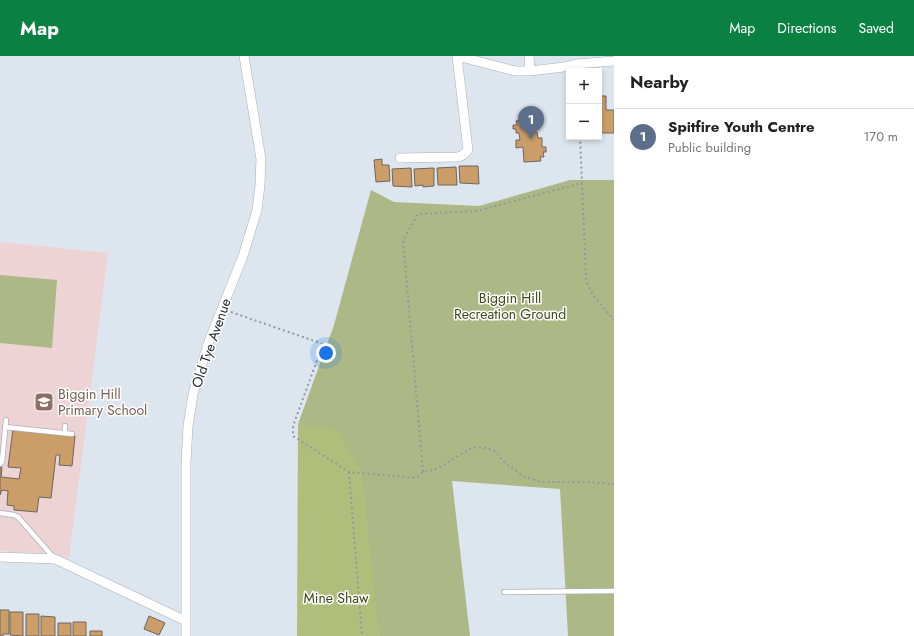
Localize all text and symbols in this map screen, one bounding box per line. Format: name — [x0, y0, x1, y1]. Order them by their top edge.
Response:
text: Map — [20, 15, 59, 42]
text: Map — [729, 18, 755, 38]
text: Directions — [777, 18, 837, 38]
text: Saved — [859, 18, 894, 38]
map controls — [566, 68, 602, 140]
button: + — [566, 68, 602, 104]
text: Nearby — [630, 70, 688, 94]
button: − — [566, 104, 602, 140]
pin: 1 — [518, 106, 544, 139]
text: Spitfire Youth Centre — [668, 116, 815, 138]
text: 1 — [640, 127, 646, 146]
text: 170 m — [863, 127, 898, 146]
text: Public building — [668, 138, 751, 157]
park label: Biggin Hill Recreation Ground — [454, 288, 566, 324]
street label: Old Tye Avenue — [186, 296, 236, 390]
your location — [316, 343, 336, 363]
place label: Biggin Hill Primary School — [58, 384, 147, 420]
school or university icon: Biggin Hill Primary School — [33, 391, 55, 413]
park label: Mine Shaw — [304, 588, 369, 608]

